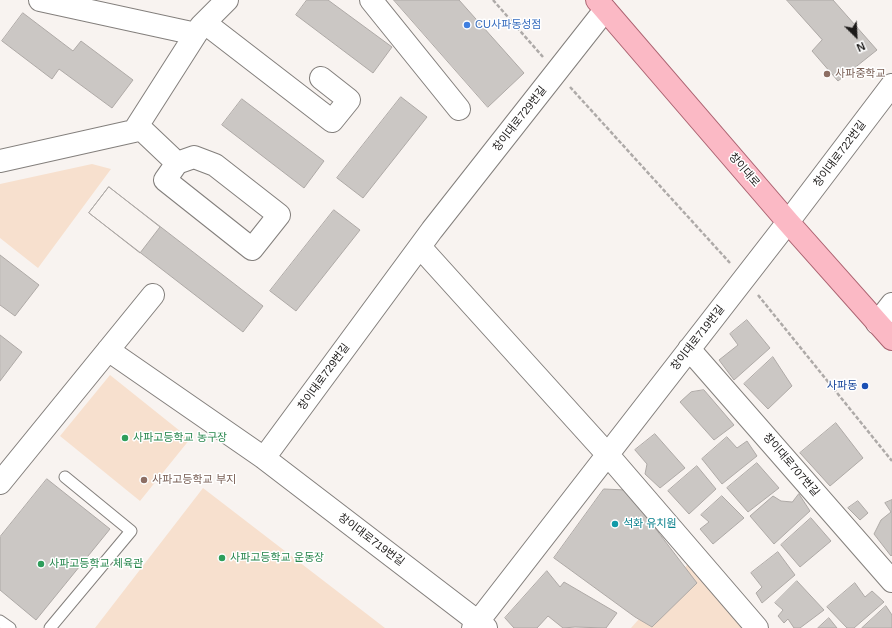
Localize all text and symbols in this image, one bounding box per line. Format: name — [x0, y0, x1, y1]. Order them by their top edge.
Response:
north arrow — [836, 16, 876, 56]
place label: CU사파동성점 — [475, 18, 541, 32]
marker: CU사파동성점 — [462, 20, 472, 30]
text: N — [855, 40, 867, 54]
place label: 사파중학교 — [835, 67, 886, 81]
marker: 사파중학교 — [822, 69, 832, 79]
street label: 창이대로729번길 — [490, 84, 550, 154]
street label: 창이대로722번길 — [811, 118, 869, 190]
street label: 창이대로 — [726, 150, 762, 190]
street label: 창이대로719번길 — [668, 303, 728, 373]
street label: 창이대로729번길 — [295, 341, 353, 413]
place label: 사파동 — [827, 379, 857, 393]
marker: 사파동 — [860, 381, 870, 391]
place label: 사파고등학교 농구장 — [133, 431, 227, 445]
street label: 창이대로707번길 — [760, 431, 822, 499]
marker: 사파고등학교 농구장 — [120, 433, 130, 443]
place label: 사파고등학교 부지 — [152, 473, 236, 487]
marker: 사파고등학교 부지 — [139, 475, 149, 485]
street label: 창이대로719번길 — [335, 511, 407, 569]
place label: 석화 유치원 — [623, 517, 677, 531]
marker: 석화 유치원 — [610, 519, 620, 529]
place label: 사파고등학교 운동장 — [230, 551, 324, 565]
marker: 사파고등학교 운동장 — [217, 553, 227, 563]
place label: 사파고등학교 체육관 — [49, 557, 143, 571]
marker: 사파고등학교 체육관 — [36, 559, 46, 569]

